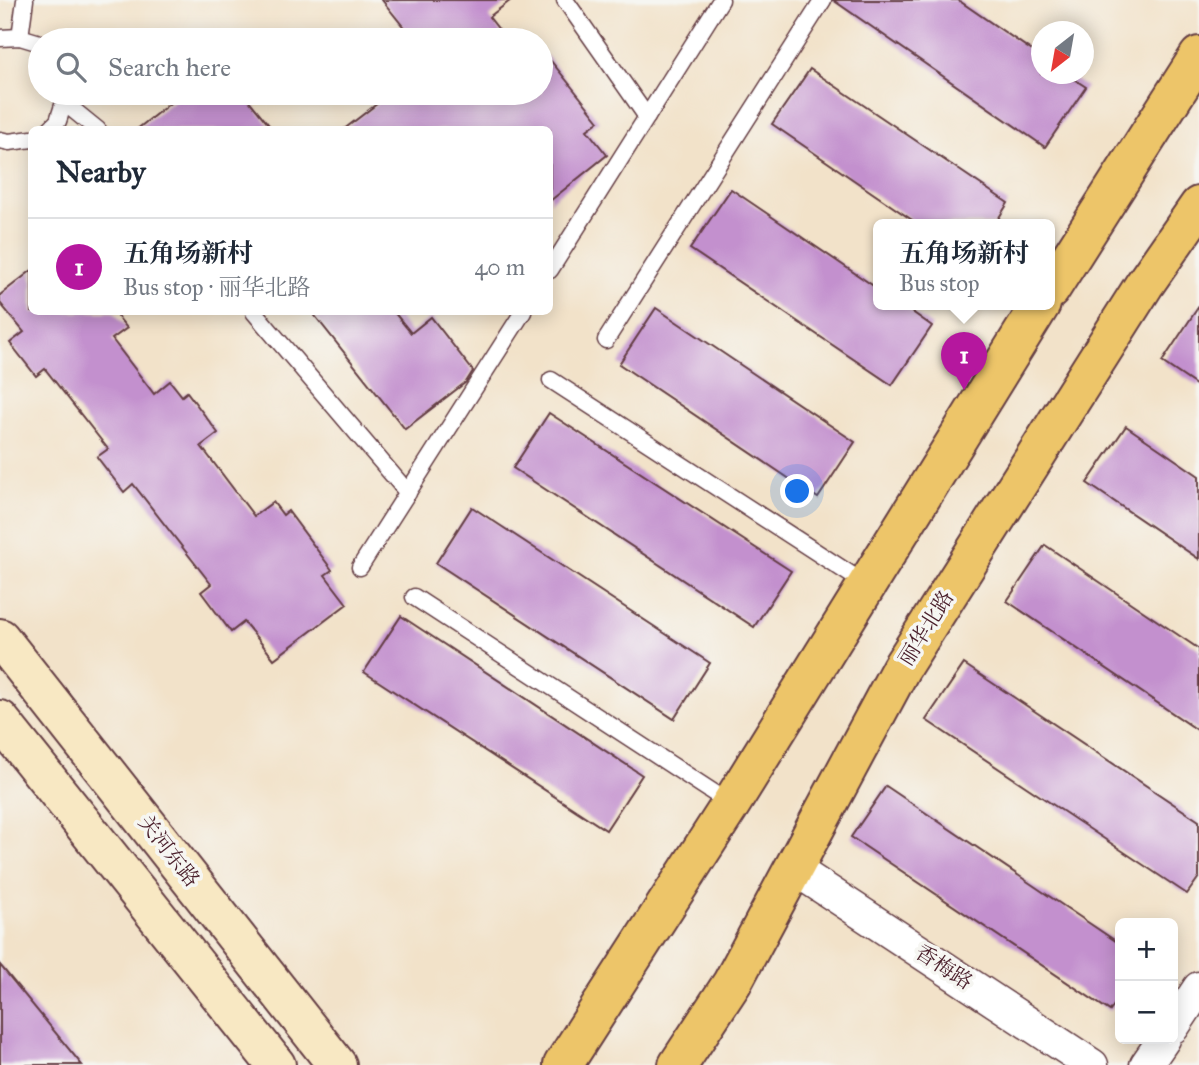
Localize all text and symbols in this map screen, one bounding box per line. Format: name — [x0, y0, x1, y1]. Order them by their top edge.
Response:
north arrow — [1031, 21, 1094, 84]
search box — [28, 28, 553, 105]
icon: search — [52, 48, 90, 86]
text: Search here — [108, 51, 231, 83]
text: Nearby — [56, 154, 146, 190]
popup — [873, 219, 1055, 310]
text: 五角场新村 — [123, 237, 253, 269]
text: 五角场新村 — [899, 237, 1029, 269]
text: 1 — [74, 253, 84, 281]
text: 40 m — [475, 253, 525, 281]
text: Bus stop — [899, 269, 980, 297]
text: Bus stop · 丽华北路 — [123, 273, 311, 301]
pin: 1 — [941, 332, 987, 390]
your location — [780, 474, 814, 508]
street label: 丽华北路 — [893, 585, 959, 671]
street label: 关河东路 — [133, 810, 205, 892]
map controls — [1115, 918, 1178, 1044]
button: + — [1115, 918, 1178, 981]
street label: 香梅路 — [911, 939, 977, 995]
button: − — [1115, 981, 1178, 1044]

